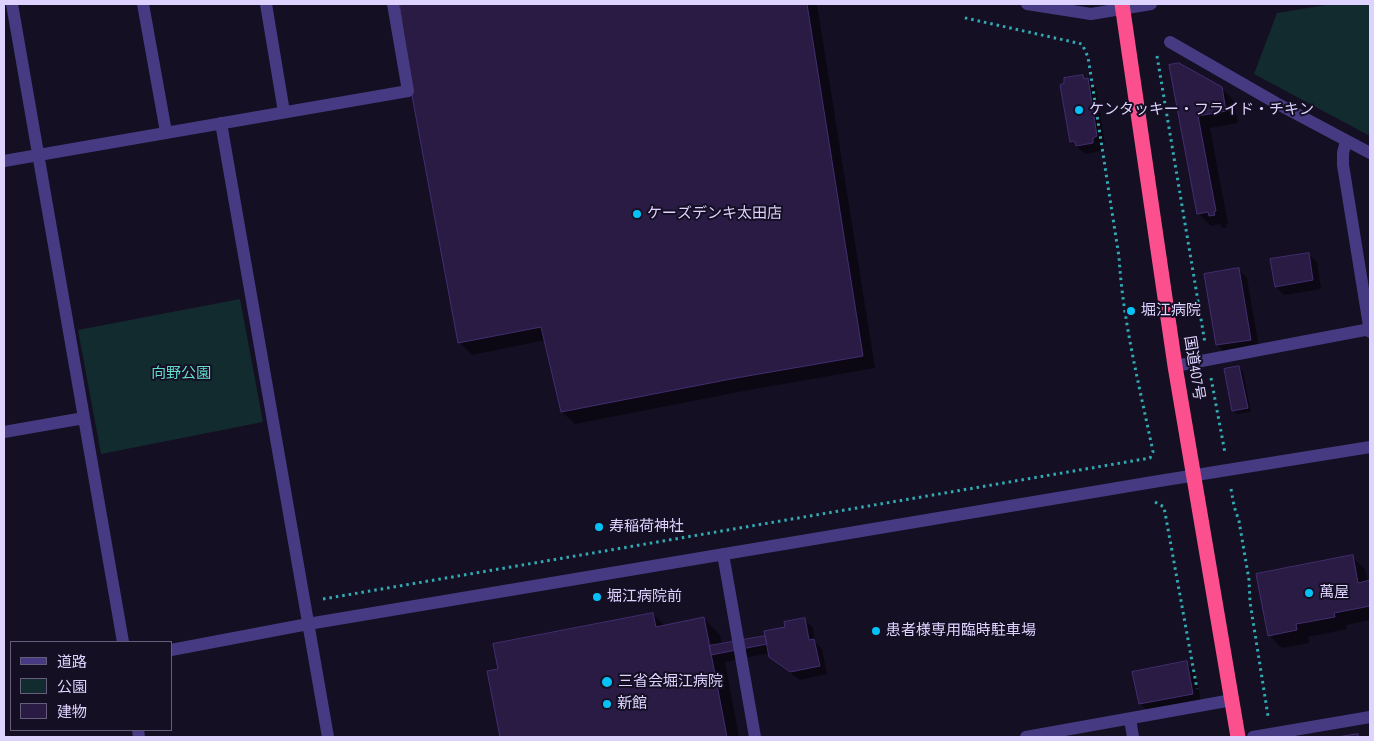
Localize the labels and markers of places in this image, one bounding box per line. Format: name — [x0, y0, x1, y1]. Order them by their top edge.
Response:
place label: ケンタッキー・フライド・チキン — [1089, 101, 1314, 119]
marker: ケンタッキー・フライド・チキン — [1073, 104, 1085, 116]
place label: ケーズデンキ太田店 — [647, 205, 782, 223]
marker: ケーズデンキ太田店 — [631, 208, 643, 220]
place label: 堀江病院 — [1141, 302, 1201, 320]
marker: 堀江病院 — [1125, 305, 1137, 317]
place label: 寿稲荷神社 — [609, 518, 684, 536]
marker: 寿稲荷神社 — [593, 521, 605, 533]
place label: 萬屋 — [1319, 584, 1349, 602]
marker: 萬屋 — [1303, 587, 1315, 599]
place label: 堀江病院前 — [607, 588, 682, 606]
marker: 堀江病院前 — [591, 591, 603, 603]
place label: 患者様専用臨時駐車場 — [886, 622, 1036, 640]
marker: 患者様専用臨時駐車場 — [870, 625, 882, 637]
place label: 三省会堀江病院 — [618, 673, 723, 691]
marker: 三省会堀江病院 — [600, 675, 614, 689]
place label: 新館 — [617, 695, 647, 713]
marker: 新館 — [601, 698, 613, 710]

